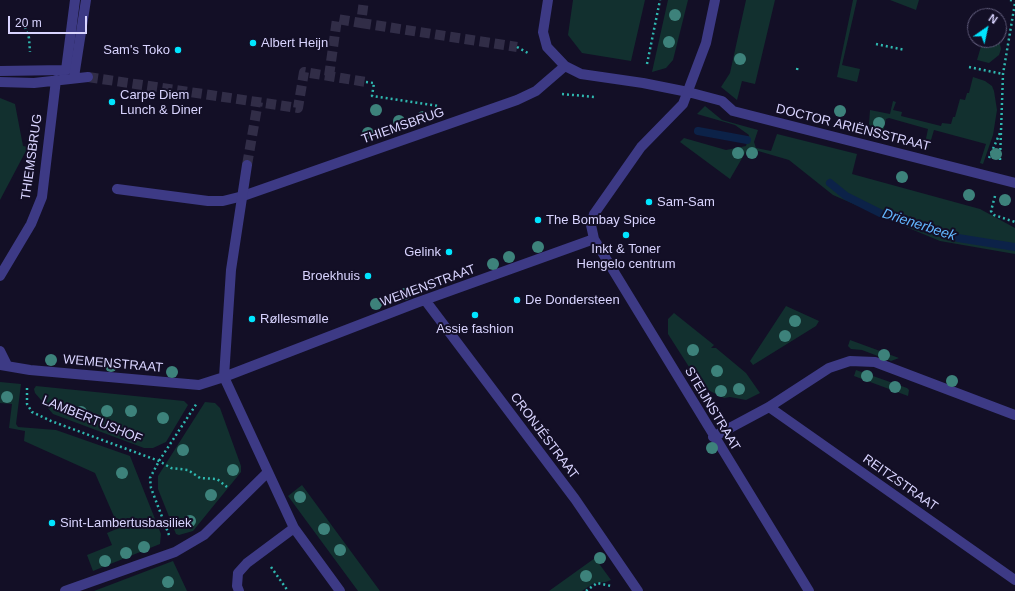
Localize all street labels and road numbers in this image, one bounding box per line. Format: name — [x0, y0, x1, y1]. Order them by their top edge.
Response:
street label: DOCTOR ARIËNSSTRAAT — [774, 101, 932, 155]
street label: THIEMSBRUG — [359, 105, 447, 147]
street label: THIEMSBRUG — [18, 113, 46, 201]
street label: WEMENSTRAAT — [378, 262, 478, 310]
street label: WEMENSTRAAT — [62, 352, 164, 376]
street label: STEIJNSTRAAT — [681, 364, 743, 454]
street label: CRONJÉSTRAAT — [507, 390, 581, 482]
street label: LAMBERTUSHOF — [40, 393, 144, 447]
street label: REITZSTRAAT — [860, 451, 940, 515]

